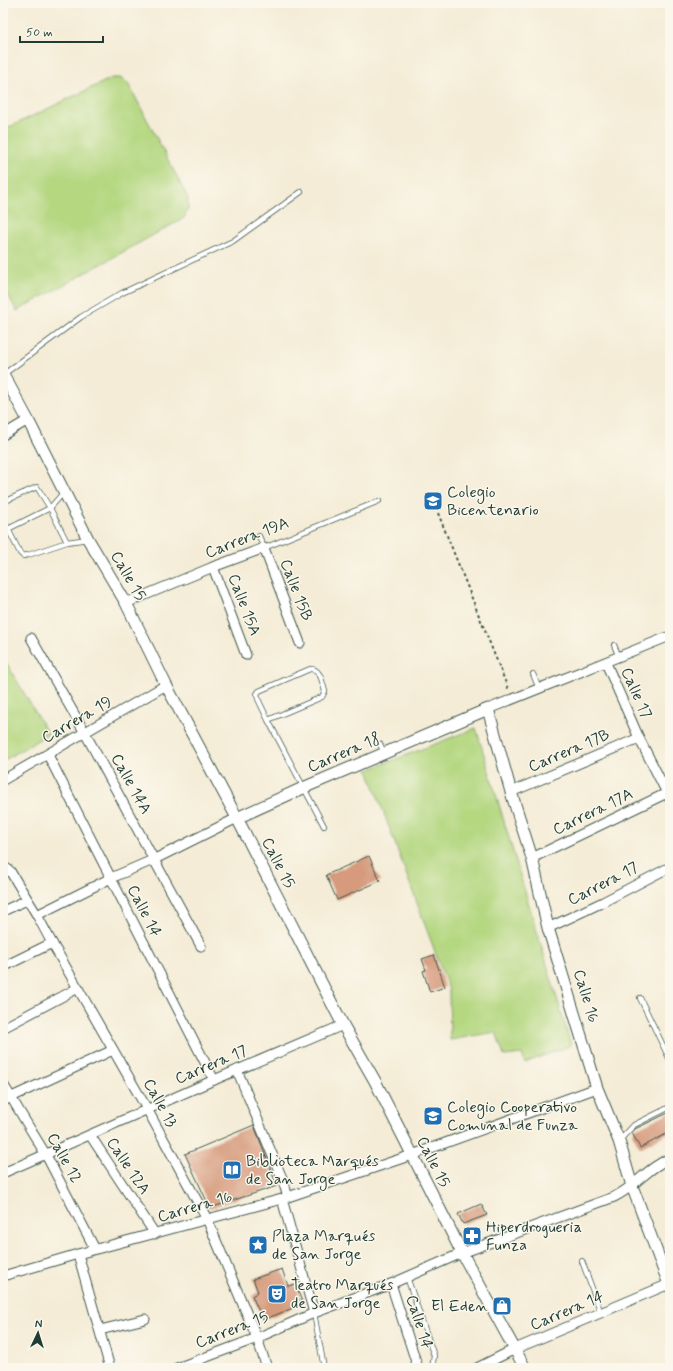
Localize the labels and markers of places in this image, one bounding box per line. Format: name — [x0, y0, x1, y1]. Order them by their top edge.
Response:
place label: Colegio Bicentenario — [447, 482, 539, 521]
school or university icon: Colegio Bicentenario — [422, 490, 444, 512]
place label: Colegio Cooperativo Comunal de Funza — [447, 1097, 578, 1136]
school or university icon: Colegio Cooperativo Comunal de Funza — [422, 1105, 444, 1127]
place label: Biblioteca Marqués de San Jorge — [246, 1151, 379, 1191]
library icon: Biblioteca Marqués de San Jorge — [221, 1159, 243, 1181]
place label: Hiperdrogueria Funza — [486, 1217, 582, 1256]
pharmacy icon: Hiperdrogueria Funza — [461, 1225, 483, 1247]
place label: Plaza Marqués de San Jorge — [272, 1226, 375, 1266]
place icon: Plaza Marqués de San Jorge — [247, 1234, 269, 1256]
place label: Teatro Marqués de San Jorge — [291, 1275, 393, 1315]
theatre icon: Teatro Marqués de San Jorge — [266, 1283, 288, 1305]
shop icon: El Eden — [491, 1295, 513, 1317]
place label: El Eden — [431, 1296, 488, 1317]

